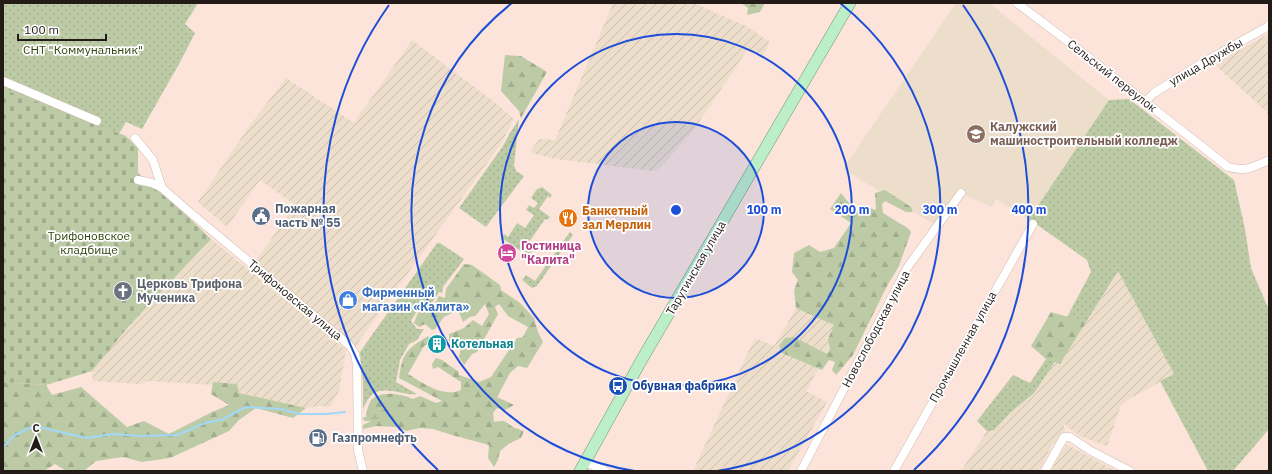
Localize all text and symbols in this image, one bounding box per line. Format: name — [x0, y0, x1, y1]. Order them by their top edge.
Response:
scale bar — [18, 16, 106, 42]
text: 100 m — [24, 22, 59, 37]
street label: улица Дружбы — [1166, 34, 1245, 89]
street label: Сельский переулок — [1065, 36, 1160, 115]
park label: СНТ "Коммунальник" — [23, 42, 143, 57]
place label: Калужский машиностроительный колледж — [990, 119, 1178, 148]
school or university icon: Калужский машиностроительный колледж — [965, 123, 987, 145]
place label: Пожарная часть № 55 — [275, 201, 340, 230]
text: 100 m — [746, 202, 782, 217]
text: 200 m — [834, 202, 870, 217]
text: 300 m — [922, 202, 958, 217]
text: 400 m — [1011, 202, 1047, 217]
place label: Банкетный зал Мерлин — [582, 203, 651, 232]
centre of rings — [669, 203, 683, 217]
public building icon: Пожарная часть № 55 — [250, 205, 272, 227]
restaurant icon: Банкетный зал Мерлин — [557, 207, 579, 229]
street label: Тарутинская улица — [662, 217, 729, 318]
park label: Трифоновское кладбище — [48, 228, 131, 257]
place label: Гостиница "Калита" — [521, 238, 581, 267]
hotel icon: Гостиница "Калита" — [496, 242, 518, 264]
street label: Трифоновская улица — [245, 256, 346, 344]
street label: Новослободская улица — [838, 267, 913, 390]
place label: Церковь Трифона Мученика — [137, 276, 242, 305]
church icon: Церковь Трифона Мученика — [112, 280, 134, 302]
place label: Фирменный магазин «Калита» — [362, 285, 470, 314]
street label: Промышленная улица — [926, 288, 1000, 405]
shop icon: Фирменный магазин «Калита» — [337, 289, 359, 311]
building icon: Котельная — [426, 333, 448, 355]
place label: Котельная — [451, 336, 514, 351]
bus stop icon: Обувная фабрика — [607, 375, 629, 397]
place label: Обувная фабрика — [632, 378, 736, 393]
north arrow — [16, 418, 56, 458]
text: С — [32, 421, 40, 435]
fuel station icon: Газпромнефть — [307, 427, 329, 449]
place label: Газпромнефть — [332, 430, 417, 445]

